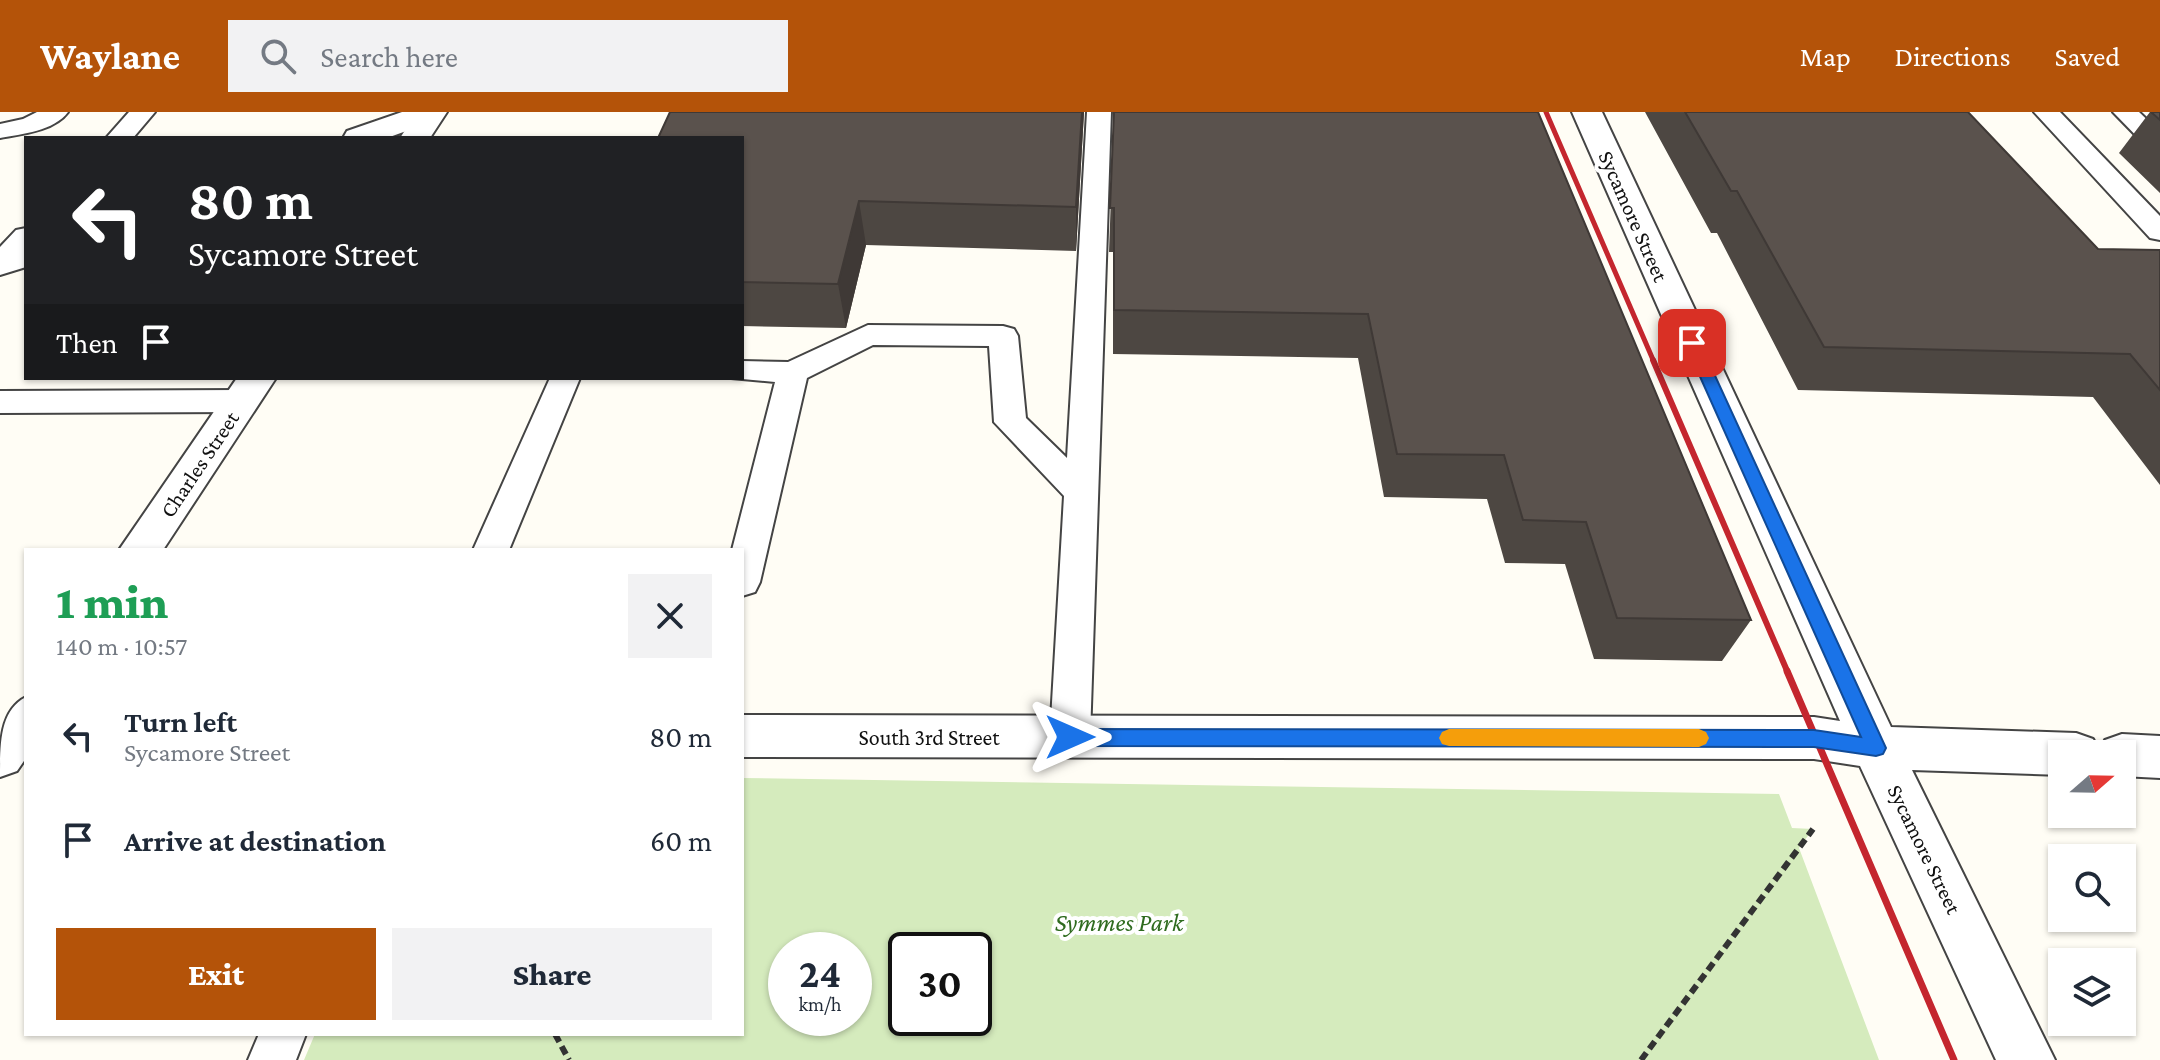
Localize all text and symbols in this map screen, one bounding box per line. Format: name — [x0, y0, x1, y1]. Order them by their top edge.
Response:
search box — [228, 20, 788, 92]
icon: search — [256, 34, 300, 78]
text: Waylane — [40, 35, 180, 77]
text: Search here — [320, 40, 458, 73]
text: Map — [1800, 41, 1851, 72]
text: Directions — [1895, 41, 2010, 72]
text: Saved — [2054, 41, 2120, 72]
street label: Sycamore Street — [1594, 147, 1674, 286]
icon: left — [56, 168, 160, 272]
text: 80 m — [188, 169, 313, 231]
text: Sycamore Street — [188, 234, 418, 274]
pin — [1658, 309, 1726, 377]
icon: arrive — [134, 320, 178, 364]
icon: arrive — [1670, 321, 1714, 365]
text: Then — [56, 326, 118, 359]
street label: Charles Street — [155, 406, 244, 522]
button: close — [628, 574, 712, 658]
text: 1 min — [56, 575, 168, 628]
text: 140 m · 10:57 — [56, 632, 187, 661]
position arrow — [1028, 695, 1112, 779]
text: Turn left — [124, 705, 237, 738]
icon: left — [56, 714, 100, 758]
text: 80 m — [649, 720, 712, 753]
street label: South 3rd Street — [858, 725, 1000, 750]
text: Sycamore Street — [124, 738, 290, 767]
north arrow — [2048, 740, 2136, 828]
map controls — [2048, 740, 2136, 1036]
street label: Sycamore Street — [1883, 781, 1967, 919]
icon: arrive — [56, 818, 100, 862]
text: Arrive at destination — [124, 824, 386, 857]
text: 60 m — [650, 824, 712, 857]
button: search — [2048, 844, 2136, 932]
park label: Symmes Park — [1055, 908, 1185, 937]
button: Exit — [56, 928, 376, 1020]
button: Share — [392, 928, 712, 1020]
speed limit sign: 30 — [888, 932, 992, 1036]
button: layers — [2048, 948, 2136, 1036]
text: 24 — [799, 951, 841, 996]
text: km/h — [798, 993, 842, 1015]

